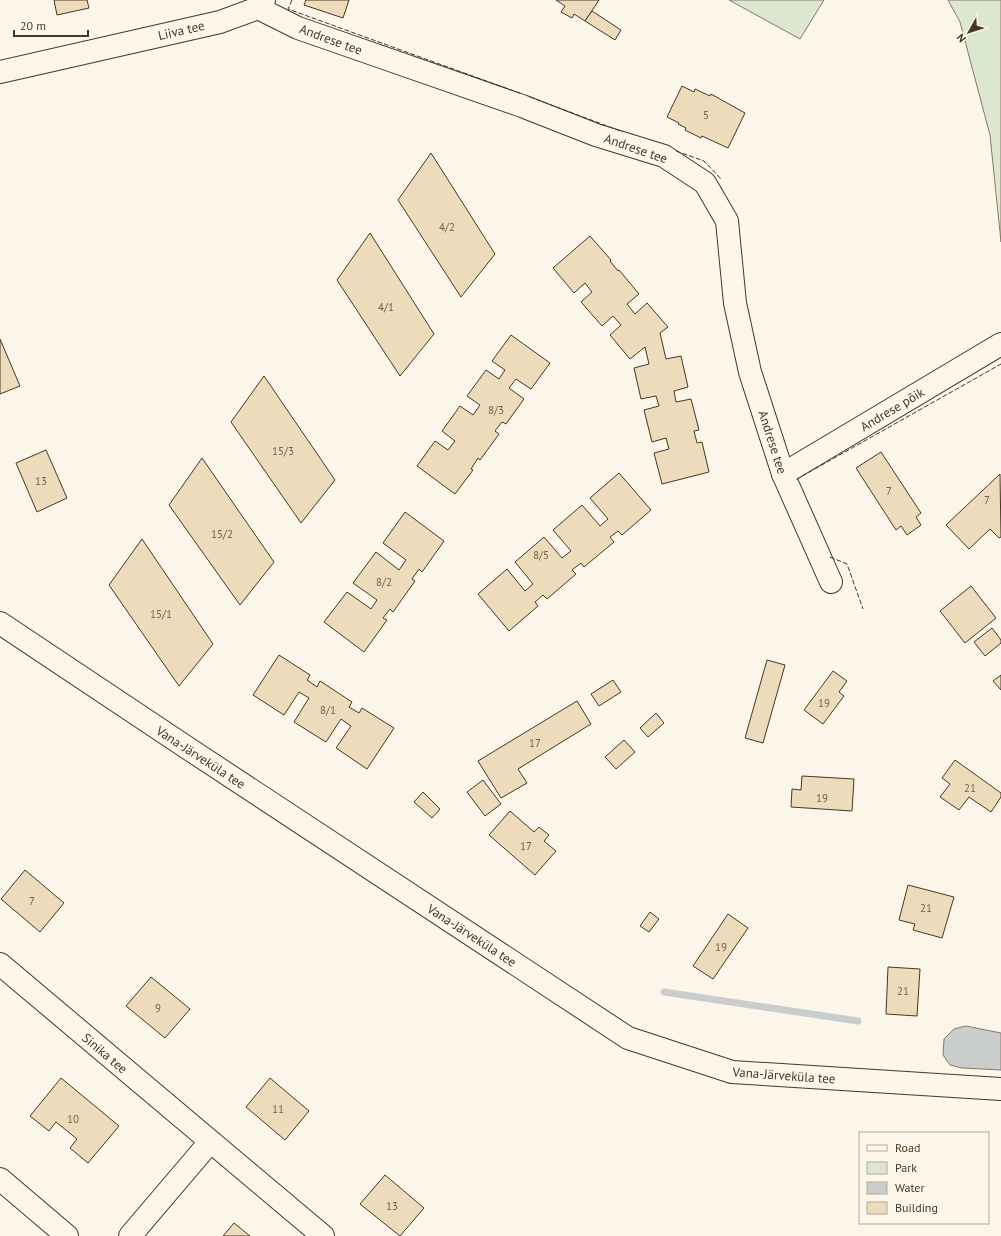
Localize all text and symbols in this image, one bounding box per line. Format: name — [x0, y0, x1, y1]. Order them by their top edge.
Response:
scale bar — [14, 12, 88, 38]
north arrow — [949, 12, 989, 52]
street label: Liiva tee — [156, 17, 206, 44]
text: 20 m — [20, 18, 46, 33]
street label: Andrese tee — [297, 20, 365, 59]
text: N — [954, 31, 969, 46]
house number: 5 — [703, 108, 709, 122]
street label: Andrese tee — [602, 130, 670, 167]
house number: 4/2 — [439, 220, 455, 234]
house number: 4/1 — [378, 300, 394, 314]
street label: Andrese põik — [857, 383, 928, 435]
house number: 8/3 — [488, 403, 504, 417]
street label: Andrese tee — [754, 408, 791, 476]
house number: 15/3 — [272, 444, 294, 458]
house number: 13 — [35, 474, 47, 488]
house number: 7 — [886, 484, 892, 498]
house number: 7 — [984, 493, 990, 507]
house number: 15/2 — [211, 527, 233, 541]
house number: 8/5 — [533, 548, 549, 562]
house number: 8/2 — [376, 575, 392, 589]
house number: 15/1 — [150, 607, 172, 621]
house number: 19 — [818, 696, 830, 710]
house number: 8/1 — [320, 703, 336, 717]
street label: Vana-Järveküla tee — [152, 722, 249, 793]
house number: 17 — [529, 736, 541, 750]
house number: 21 — [964, 781, 976, 795]
house number: 19 — [816, 791, 828, 805]
house number: 17 — [520, 839, 532, 853]
house number: 7 — [29, 894, 35, 908]
street label: Vana-Järveküla tee — [423, 900, 520, 971]
house number: 21 — [920, 901, 932, 915]
house number: 19 — [715, 940, 727, 954]
house number: 21 — [897, 984, 909, 998]
house number: 9 — [155, 1001, 161, 1015]
street label: Sinika tee — [78, 1029, 131, 1077]
street label: Vana-Järveküla tee — [731, 1063, 836, 1088]
house number: 11 — [272, 1102, 284, 1116]
house number: 10 — [67, 1112, 79, 1126]
legend — [859, 1132, 989, 1224]
text: Road — [895, 1140, 920, 1155]
text: Park — [895, 1160, 917, 1175]
text: Water — [895, 1180, 925, 1195]
house number: 13 — [386, 1199, 398, 1213]
text: Building — [895, 1200, 938, 1215]

